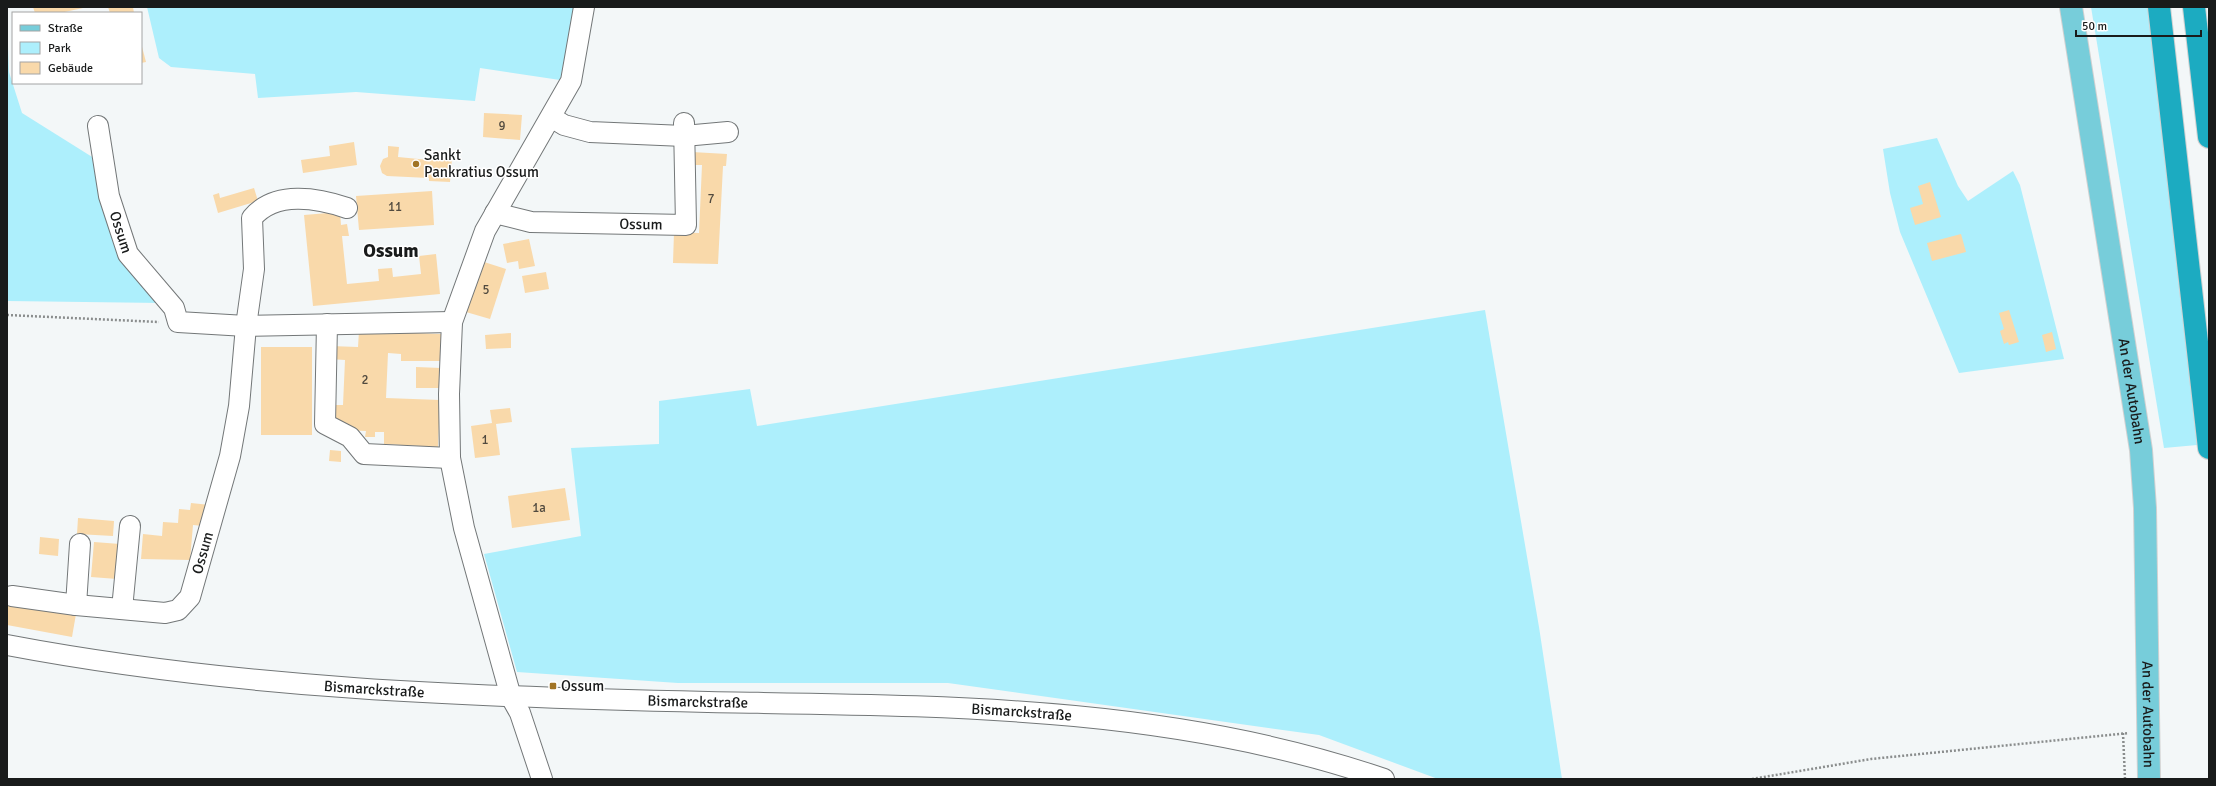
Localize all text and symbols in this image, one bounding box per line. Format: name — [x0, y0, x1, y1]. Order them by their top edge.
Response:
legend — [12, 12, 142, 84]
scale bar — [2076, 12, 2201, 38]
text: 50 m — [2082, 19, 2107, 34]
text: Straße — [48, 21, 83, 36]
text: Park — [48, 41, 71, 56]
text: Gebäude — [48, 61, 93, 76]
house number: 9 — [498, 118, 506, 134]
place label: Sankt Pankratius Ossum — [424, 146, 539, 181]
marker: Sankt Pankratius Ossum — [411, 159, 421, 169]
house number: 7 — [707, 191, 715, 207]
house number: 11 — [388, 199, 402, 215]
street label: Ossum — [106, 209, 136, 256]
street label: Ossum — [619, 215, 663, 234]
district label: Ossum — [363, 239, 419, 263]
house number: 5 — [482, 282, 490, 298]
street label: An der Autobahn — [2114, 337, 2149, 446]
house number: 2 — [361, 372, 369, 388]
house number: 1 — [481, 432, 489, 448]
house number: 1a — [532, 500, 546, 516]
street label: Ossum — [188, 530, 217, 576]
street label: An der Autobahn — [2138, 661, 2158, 768]
street label: Bismarckstraße — [323, 677, 425, 701]
place label: Ossum — [561, 677, 604, 695]
marker: Ossum — [548, 681, 558, 691]
street label: Bismarckstraße — [647, 692, 748, 712]
street label: Bismarckstraße — [971, 700, 1073, 725]

